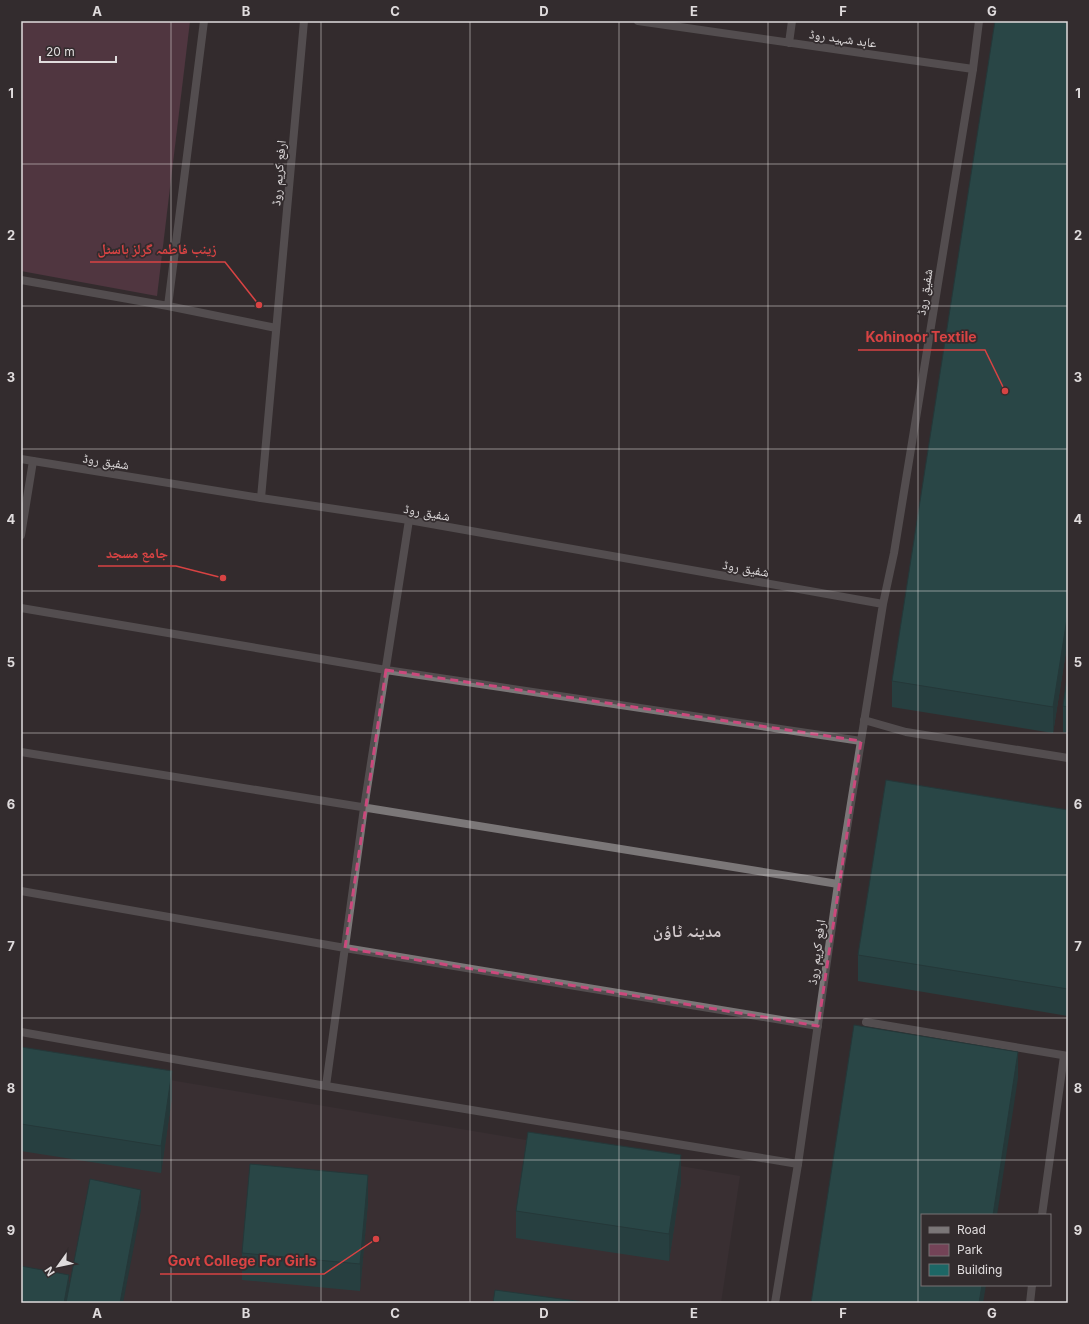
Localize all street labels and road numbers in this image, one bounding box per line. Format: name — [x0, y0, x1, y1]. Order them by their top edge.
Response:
street label: عابد شہید روڈ — [808, 25, 878, 52]
street label: ارفع کریم روڈ — [267, 140, 291, 207]
street label: شفیق روڈ — [912, 268, 937, 317]
street label: شفیق روڈ — [81, 449, 130, 474]
street label: شفیق روڈ — [402, 500, 451, 525]
street label: شفیق روڈ — [721, 556, 770, 581]
street label: ارفع کریم روڈ — [804, 918, 830, 986]

